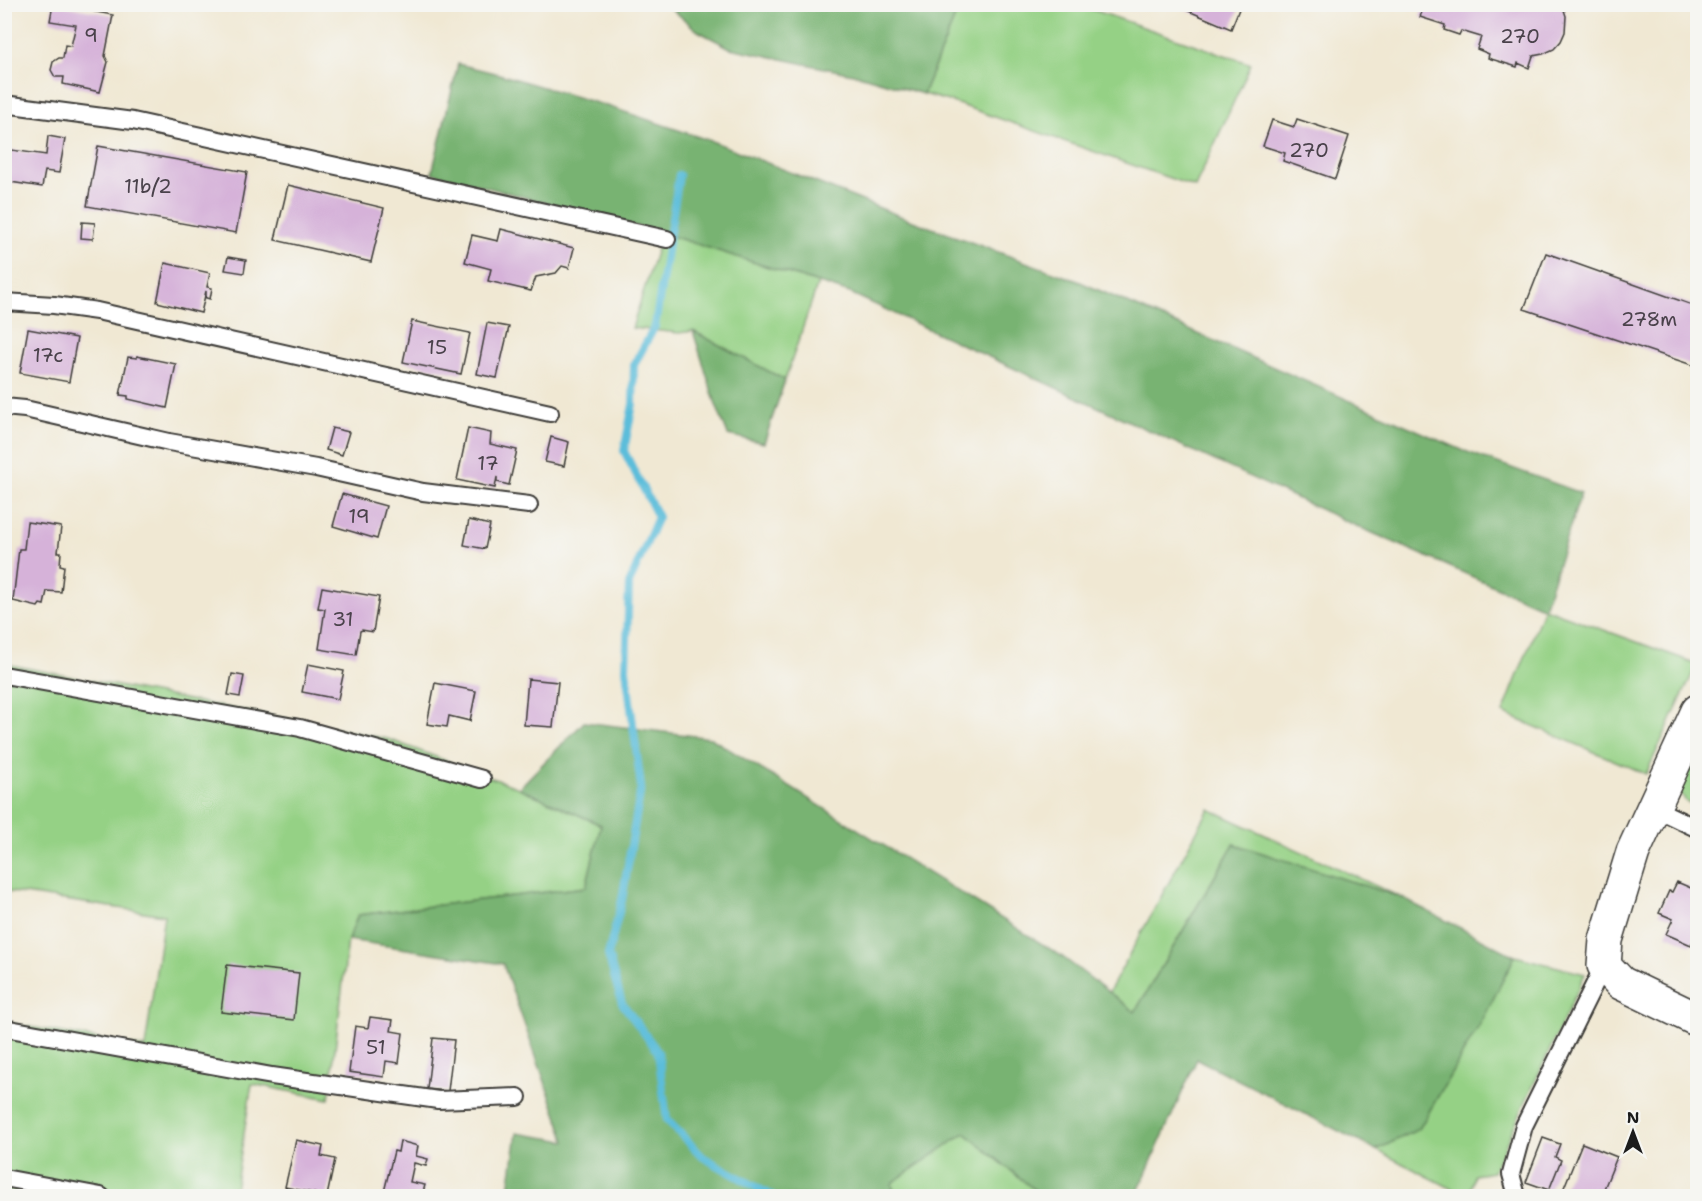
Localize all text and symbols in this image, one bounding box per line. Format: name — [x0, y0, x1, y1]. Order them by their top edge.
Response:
house number: 9 — [84, 22, 98, 48]
house number: 270 — [1500, 23, 1540, 49]
house number: 270 — [1289, 137, 1329, 163]
house number: 11b/2 — [124, 173, 172, 199]
house number: 278m — [1621, 306, 1677, 332]
house number: 15 — [427, 334, 447, 360]
house number: 17c — [33, 342, 63, 368]
house number: 17 — [477, 450, 499, 476]
house number: 19 — [348, 503, 370, 529]
house number: 31 — [332, 606, 354, 632]
house number: 51 — [366, 1034, 386, 1060]
north arrow — [1603, 1102, 1663, 1162]
text: N — [1627, 1107, 1639, 1128]

